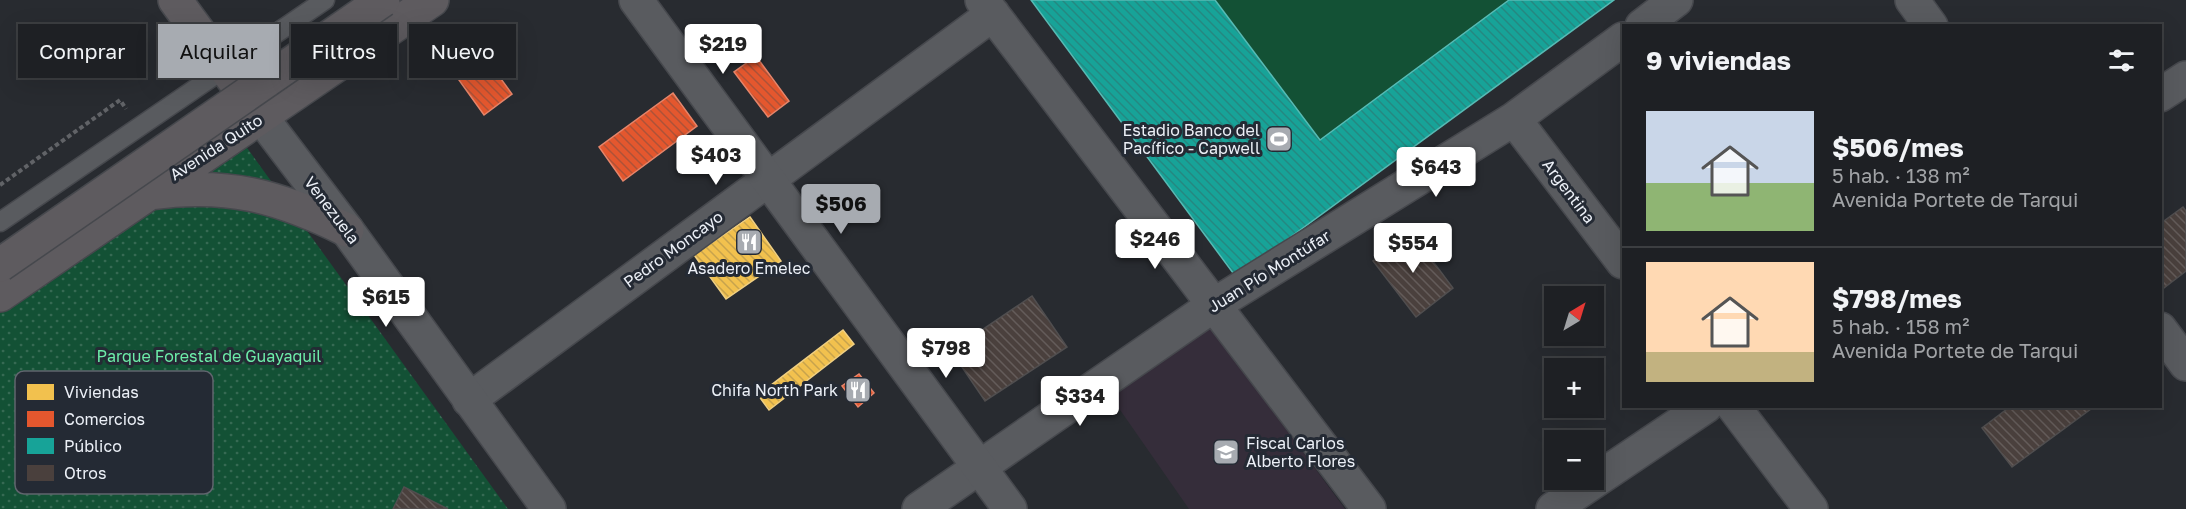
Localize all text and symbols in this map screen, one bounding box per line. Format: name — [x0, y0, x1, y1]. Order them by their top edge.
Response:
chip: Comprar — [18, 24, 146, 78]
chip: Alquilar — [158, 24, 279, 78]
chip: Filtros — [291, 24, 397, 78]
chip: Nuevo — [409, 24, 516, 78]
pin: $219 — [687, 24, 759, 75]
text: $219 — [699, 31, 747, 55]
icon: filters — [2105, 44, 2138, 77]
text: 9 viviendas — [1646, 45, 1791, 76]
street label: Avenida Quito — [166, 110, 266, 184]
place label: Estadio Banco del Pacífico - Capwell — [1122, 120, 1260, 158]
sports icon: Estadio Banco del Pacífico - Capwell — [1264, 124, 1294, 154]
text: $506/mes — [1832, 132, 1964, 163]
pin: $403 — [680, 135, 752, 186]
icon: home — [1694, 135, 1766, 207]
text: $403 — [690, 142, 742, 166]
pin: $643 — [1400, 147, 1472, 198]
text: $643 — [1411, 154, 1461, 178]
street label: Argentina — [1538, 155, 1600, 227]
text: 5 hab. · 138 m² — [1832, 163, 1970, 187]
street label: Venezuela — [300, 172, 364, 248]
pin: $506 — [805, 184, 877, 235]
text: Avenida Portete de Tarqui — [1832, 187, 2078, 211]
text: $506 — [815, 191, 867, 215]
street label: Pedro Moncayo — [619, 206, 727, 292]
pin: $246 — [1119, 219, 1191, 270]
pin: $554 — [1377, 223, 1449, 274]
street label: Juan Pío Montúfar — [1204, 225, 1334, 317]
text: $246 — [1130, 226, 1180, 250]
restaurant icon: Asadero Emelec — [734, 227, 764, 257]
text: $554 — [1388, 230, 1438, 254]
place label: Asadero Emelec — [687, 258, 811, 278]
pin: $615 — [350, 277, 422, 328]
text: $798/mes — [1832, 283, 1962, 314]
text: $615 — [362, 284, 410, 308]
north arrow — [1544, 286, 1604, 346]
map controls — [1544, 286, 1604, 490]
icon: home — [1694, 286, 1766, 358]
text: 5 hab. · 158 m² — [1832, 314, 1970, 338]
pin: $798 — [910, 328, 982, 379]
text: $798 — [921, 335, 971, 359]
text: Avenida Portete de Tarqui — [1832, 338, 2078, 362]
park label: Parque Forestal de Guayaquil — [97, 346, 321, 366]
button: + — [1544, 358, 1604, 418]
legend — [15, 371, 213, 494]
restaurant icon: Chifa North Park — [843, 375, 873, 405]
pin: $334 — [1044, 376, 1116, 427]
place label: Chifa North Park — [711, 380, 838, 400]
text: Viviendas — [64, 382, 139, 402]
text: $334 — [1055, 383, 1105, 407]
text: Comercios — [64, 409, 145, 429]
button: − — [1544, 430, 1604, 490]
place label: Fiscal Carlos Alberto Flores — [1246, 433, 1355, 471]
text: Público — [64, 436, 122, 456]
school or university icon: Fiscal Carlos Alberto Flores — [1211, 437, 1241, 467]
text: Otros — [64, 463, 106, 483]

